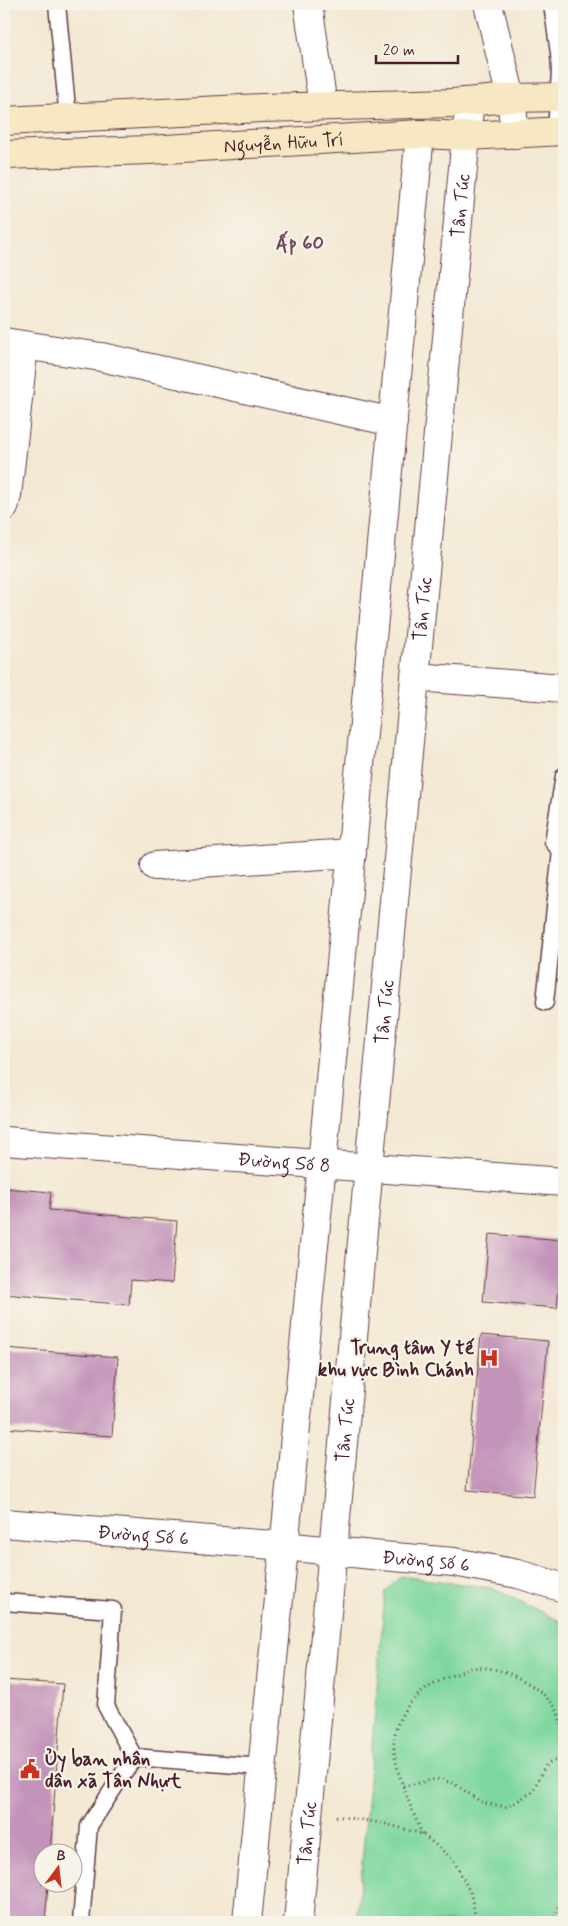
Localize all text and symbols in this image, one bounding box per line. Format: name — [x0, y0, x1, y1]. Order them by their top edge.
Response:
scale bar — [376, 32, 458, 64]
text: 20 m — [383, 41, 415, 61]
street label: Nguyễn Hữu Trí — [223, 128, 345, 162]
street label: Tân Túc — [445, 172, 476, 239]
district label: Ấp 60 — [276, 230, 324, 257]
street label: Tân Túc — [408, 575, 439, 642]
street label: Tân Túc — [370, 979, 401, 1045]
street label: Đường Số 8 — [237, 1147, 331, 1179]
place label: Trung tâm Y tế khu vực Bình Chánh — [318, 1336, 475, 1383]
hospital icon: Trung tâm Y tế khu vực Bình Chánh — [478, 1347, 500, 1369]
street label: Tân Túc — [330, 1397, 361, 1464]
street label: Đường Số 6 — [97, 1520, 190, 1552]
street label: Đường số 6 — [381, 1545, 472, 1579]
place label: Ủy ban nhân dân xã Tân Nhựt — [45, 1747, 182, 1794]
public building icon: Ủy ban nhân dân xã Tân Nhựt — [19, 1758, 41, 1780]
street label: Tân Túc — [292, 1800, 323, 1867]
north arrow — [32, 1844, 82, 1894]
text: B — [54, 1847, 68, 1866]

